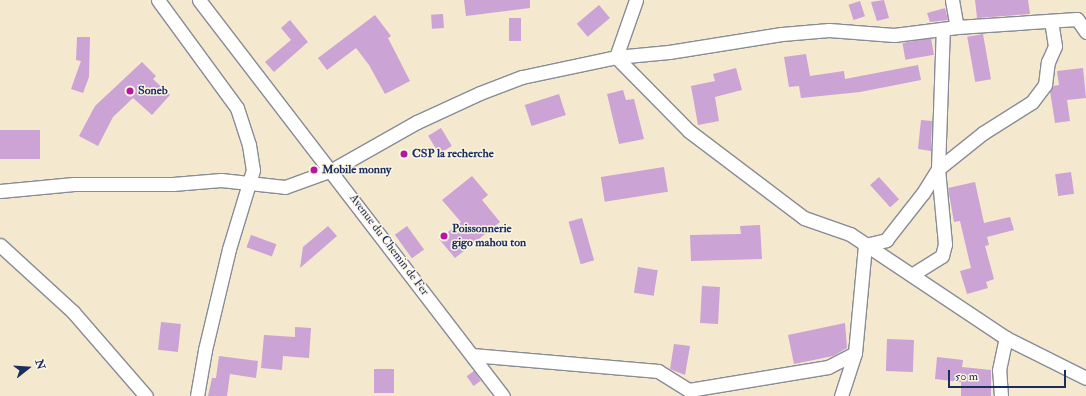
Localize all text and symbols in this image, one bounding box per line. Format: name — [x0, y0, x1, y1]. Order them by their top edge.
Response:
place label: Soneb — [138, 84, 168, 98]
marker: Soneb — [125, 86, 135, 96]
place label: CSP la recherche — [412, 147, 494, 161]
marker: CSP la recherche — [399, 149, 409, 159]
place label: Mobile monny — [322, 163, 391, 177]
marker: Mobile monny — [309, 165, 319, 175]
street label: Avenue du Chemin de Fer — [346, 191, 432, 299]
place label: Poissonnerie gigo mahou ton — [452, 222, 526, 250]
marker: Poissonnerie gigo mahou ton — [439, 231, 449, 241]
north arrow — [8, 348, 48, 388]
text: N — [32, 358, 48, 371]
scale bar — [950, 362, 1068, 388]
text: 50 m — [955, 369, 978, 384]

